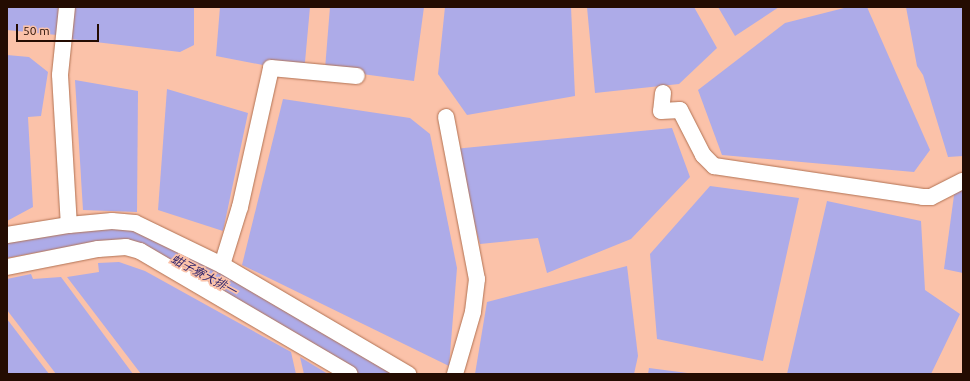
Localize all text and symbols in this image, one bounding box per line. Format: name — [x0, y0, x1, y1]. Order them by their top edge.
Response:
scale bar — [18, 16, 101, 42]
text: 50 m — [23, 24, 50, 37]
water label: 蚶子寮大排一 — [169, 252, 239, 298]

